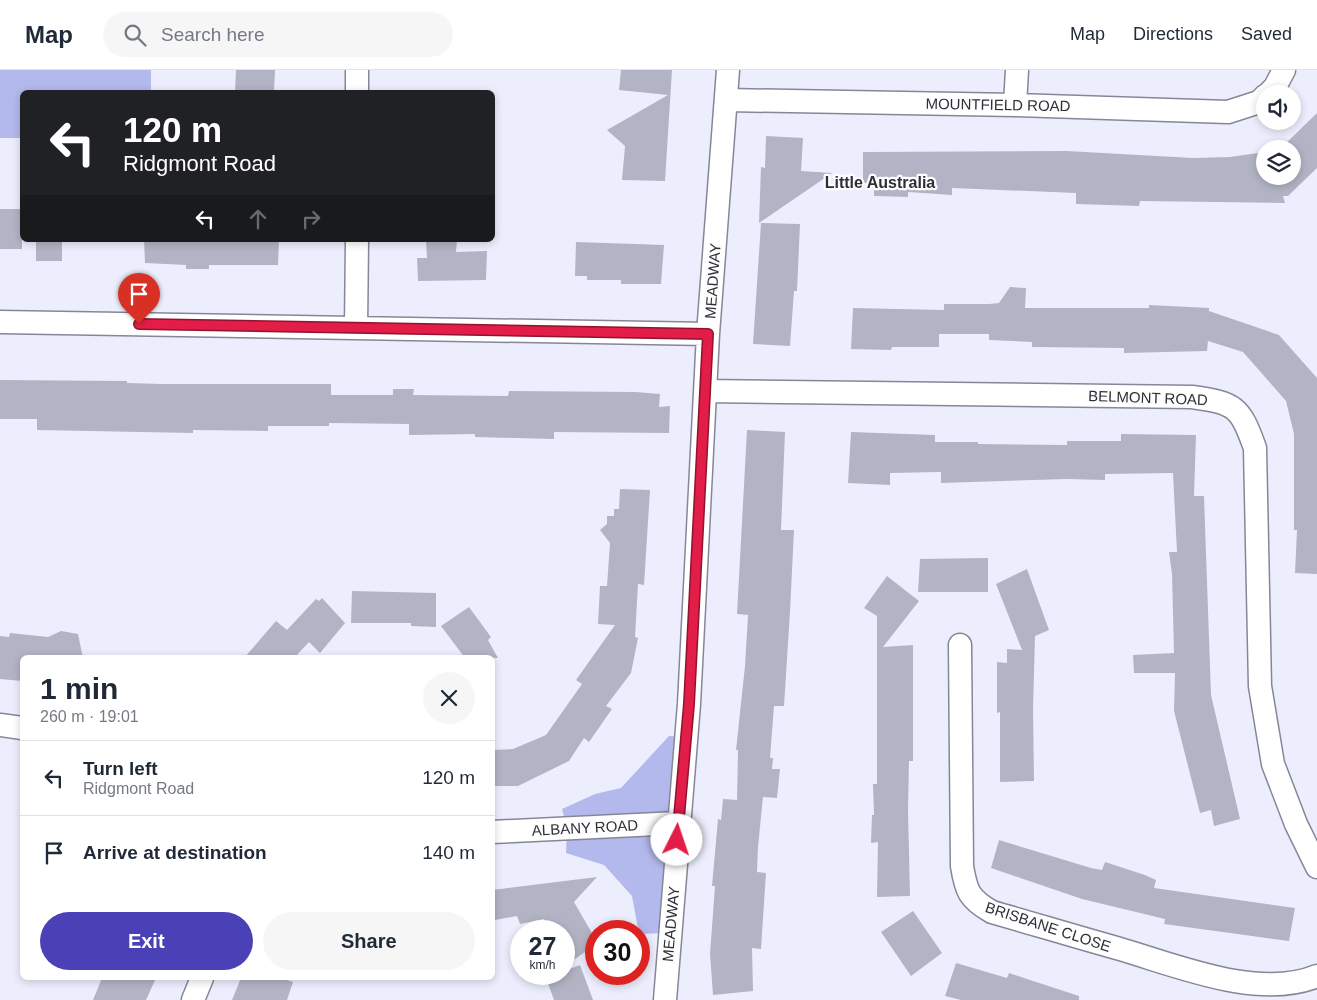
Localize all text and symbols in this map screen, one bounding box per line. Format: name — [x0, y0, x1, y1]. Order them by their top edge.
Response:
search box — [103, 12, 453, 57]
text: Map — [25, 21, 73, 48]
icon: search — [121, 21, 149, 49]
text: Search here — [161, 24, 265, 45]
text: Map — [1070, 24, 1105, 44]
text: Directions — [1133, 24, 1213, 44]
text: Saved — [1241, 24, 1292, 44]
map controls — [1256, 85, 1301, 185]
button: sound — [1256, 85, 1301, 130]
street label: MOUNTFIELD ROAD — [925, 95, 1071, 114]
icon: left — [40, 110, 105, 175]
text: 120 m — [123, 110, 222, 149]
button: layers — [1256, 140, 1301, 185]
text: Ridgmont Road — [123, 151, 276, 176]
district label: Little Australia — [825, 174, 935, 191]
icon: left — [191, 205, 219, 233]
icon: ahead — [244, 205, 272, 233]
icon: right — [297, 205, 325, 233]
street label: MEADWAY — [701, 243, 724, 319]
pin — [118, 273, 160, 324]
icon: arrive — [125, 280, 153, 308]
street label: BELMONT ROAD — [1088, 387, 1208, 408]
text: 1 min — [40, 672, 118, 705]
button: close — [423, 672, 475, 724]
text: 260 m · 19:01 — [40, 708, 139, 725]
text: Turn left — [83, 758, 158, 779]
icon: left — [40, 764, 68, 792]
text: 120 m — [422, 767, 475, 788]
text: Ridgmont Road — [83, 780, 194, 797]
position arrow — [650, 813, 702, 865]
street label: ALBANY ROAD — [531, 816, 639, 839]
icon: arrive — [40, 839, 68, 867]
text: Arrive at destination — [83, 842, 267, 863]
text: 140 m — [422, 842, 475, 863]
street label: MEADWAY — [659, 885, 682, 962]
street label: BRISBANE CLOSE — [983, 898, 1113, 955]
button: Exit — [40, 912, 253, 970]
button: Share — [263, 912, 475, 970]
speed limit sign: 30 — [585, 920, 650, 985]
text: 27 — [529, 932, 556, 960]
text: km/h — [529, 958, 556, 972]

